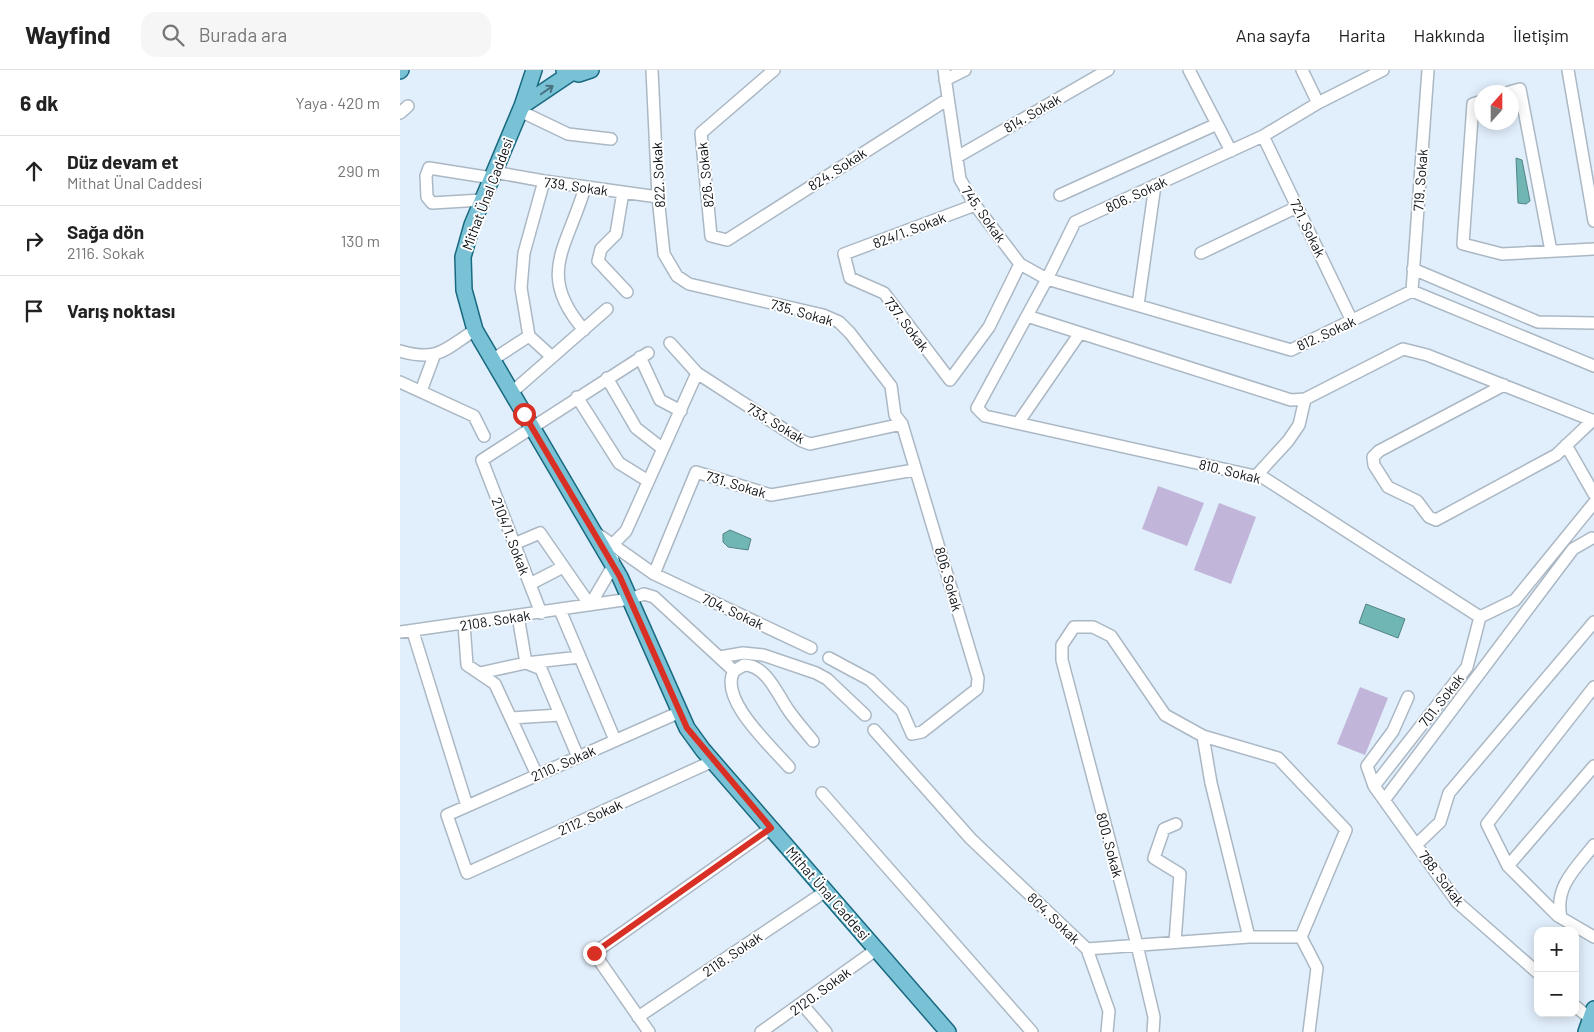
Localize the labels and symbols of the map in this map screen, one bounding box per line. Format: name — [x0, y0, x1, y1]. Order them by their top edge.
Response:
one-way arrow — [540, 85, 554, 95]
north arrow — [1474, 85, 1519, 130]
street label: 814. Sokak — [1000, 90, 1064, 136]
street label: Mithat Ünal Caddesi — [458, 136, 516, 252]
street label: 822. Sokak — [648, 142, 668, 208]
street label: 826. Sokak — [693, 142, 717, 208]
street label: 824. Sokak — [805, 144, 869, 194]
street label: 719. Sokak — [1409, 148, 1431, 212]
street label: 806. Sokak — [1103, 172, 1169, 216]
street label: 739. Sokak — [543, 173, 609, 199]
street label: 745. Sokak — [958, 182, 1010, 246]
street label: 721. Sokak — [1287, 196, 1329, 260]
street label: 824/1. Sokak — [870, 208, 948, 252]
street label: 737. Sokak — [881, 294, 933, 354]
street label: 735. Sokak — [769, 295, 835, 329]
street label: 812. Sokak — [1294, 312, 1358, 354]
street label: 733. Sokak — [744, 399, 808, 447]
route start — [513, 403, 536, 426]
street label: 810. Sokak — [1197, 455, 1263, 487]
street label: 731. Sokak — [704, 467, 768, 501]
street label: 2104/1. Sokak — [488, 495, 534, 577]
street label: 806. Sokak — [932, 545, 966, 613]
street label: 704. Sokak — [700, 589, 766, 633]
street label: 2108. Sokak — [459, 606, 531, 634]
street label: 701. Sokak — [1415, 670, 1467, 730]
street label: 2110. Sokak — [528, 741, 598, 785]
street label: 2112. Sokak — [555, 795, 625, 839]
street label: 800. Sokak — [1093, 811, 1127, 879]
street label: Mithat Ünal Caddesi — [783, 843, 873, 943]
street label: 788. Sokak — [1416, 847, 1468, 909]
street label: 804. Sokak — [1024, 889, 1084, 947]
street label: 2118. Sokak — [699, 928, 765, 980]
route end — [583, 942, 606, 965]
street label: 2120. Sokak — [786, 963, 854, 1019]

